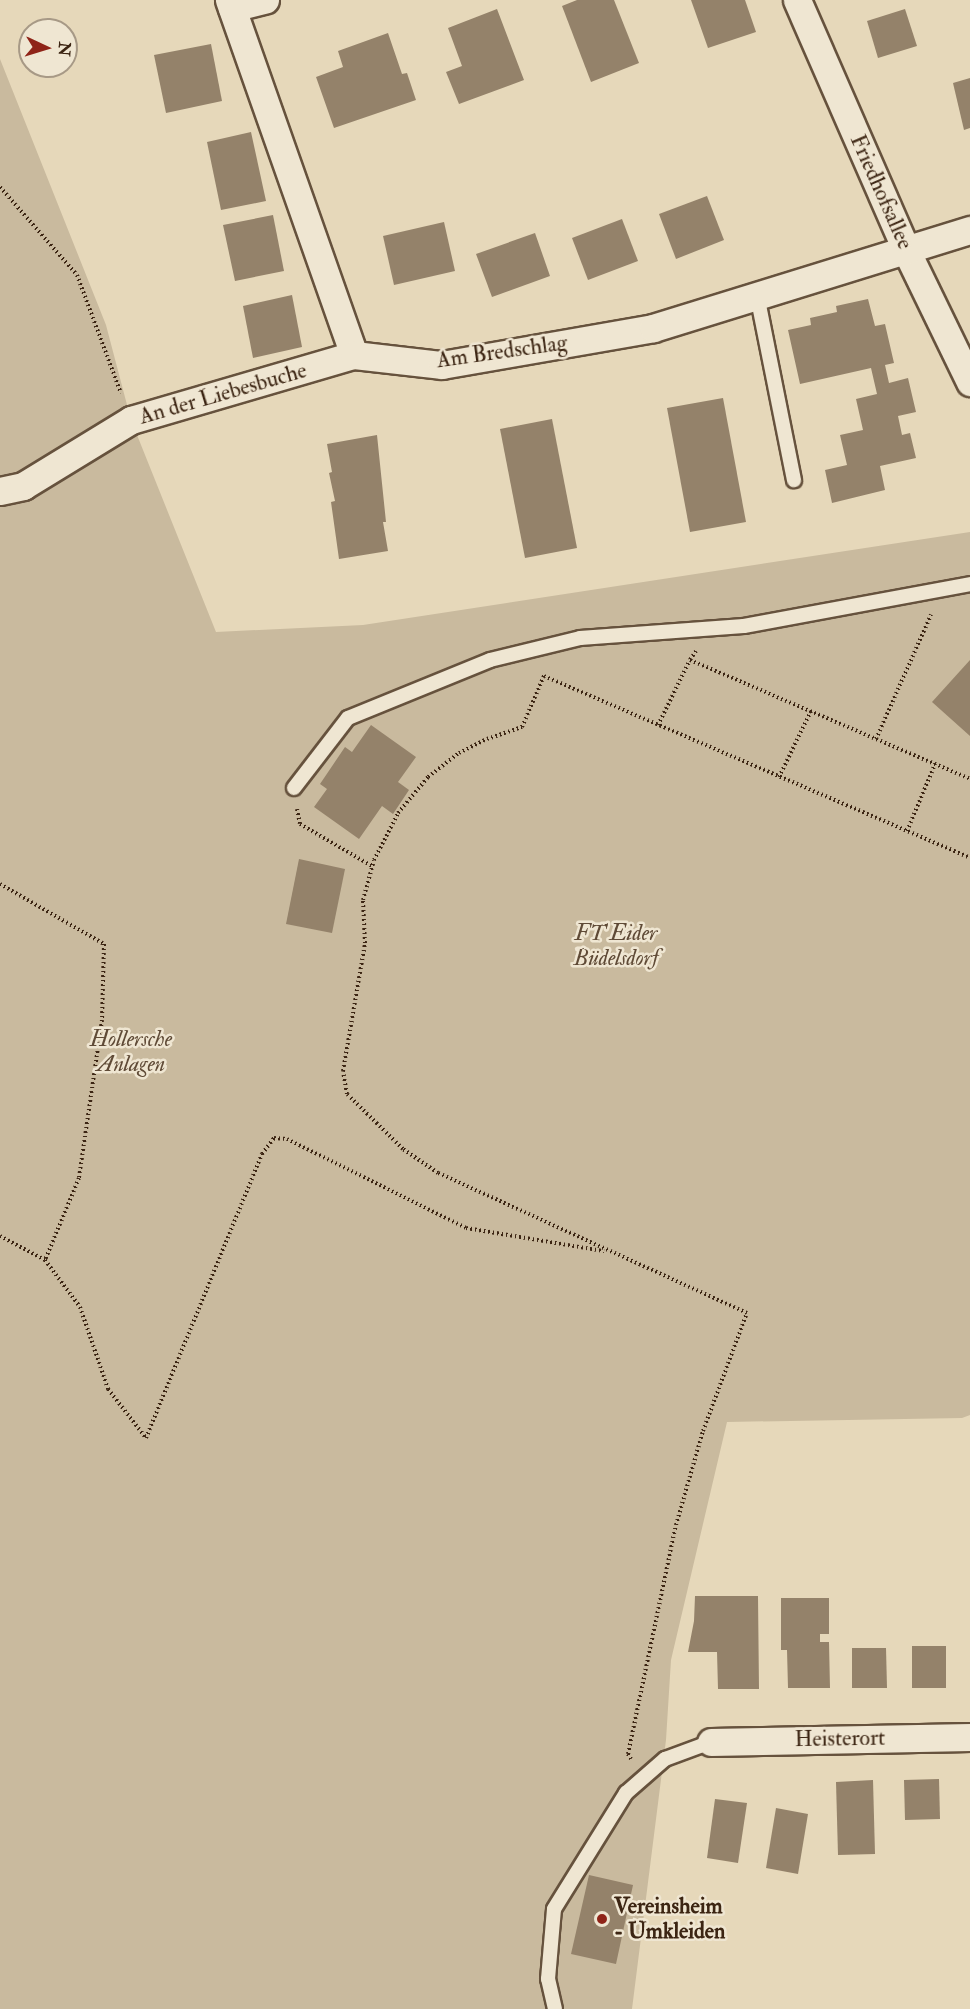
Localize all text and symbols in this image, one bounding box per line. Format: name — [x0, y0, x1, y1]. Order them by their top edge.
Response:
north arrow — [18, 18, 78, 78]
text: N — [53, 41, 74, 57]
street label: Friedhofsallee — [844, 131, 918, 253]
street label: Am Bredschlag — [435, 330, 569, 374]
street label: An der Liebesbuche — [136, 357, 310, 431]
park label: FT Eider Büdelsdorf — [574, 920, 658, 972]
park label: Hollersche Anlagen — [90, 1026, 172, 1078]
street label: Heisterort — [794, 1725, 886, 1753]
place label: Vereinsheim - Umkleiden — [614, 1893, 725, 1945]
marker: Vereinsheim - Umkleiden — [595, 1912, 609, 1926]

